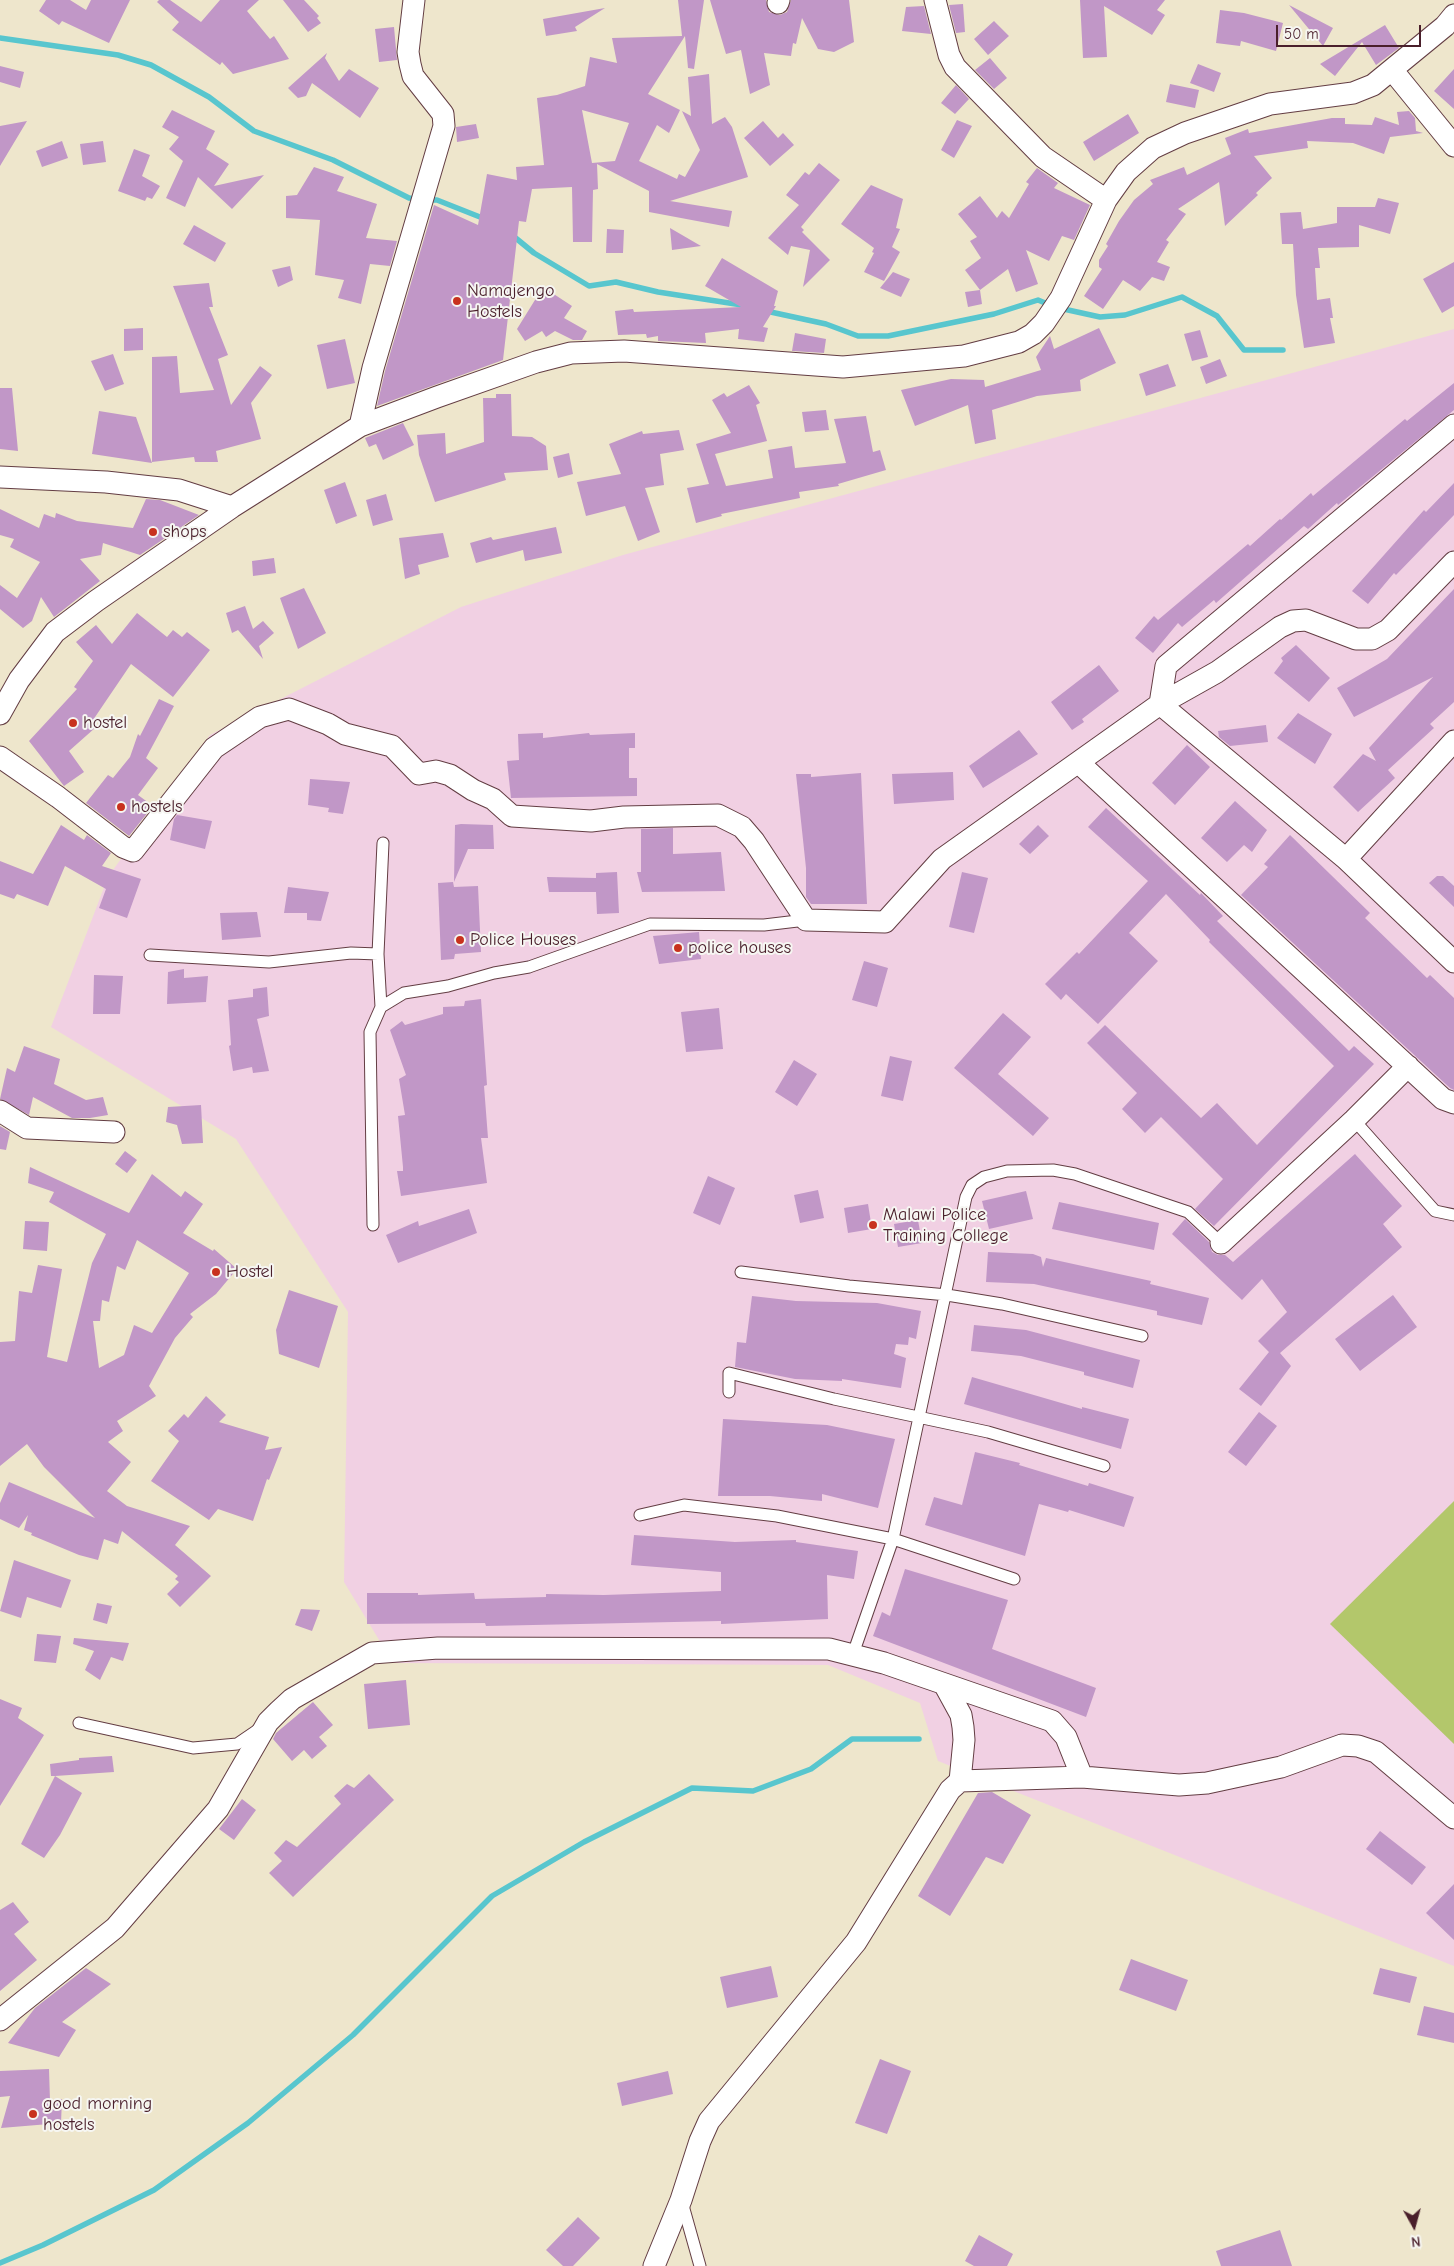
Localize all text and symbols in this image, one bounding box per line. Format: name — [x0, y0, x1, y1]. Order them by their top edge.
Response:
scale bar — [1279, 15, 1424, 47]
text: 50 m — [1284, 25, 1319, 43]
place label: Namajengo Hostels — [467, 280, 555, 322]
marker: Namajengo Hostels — [451, 295, 463, 307]
place label: shops — [163, 521, 207, 543]
marker: shops — [147, 526, 159, 538]
place label: hostel — [83, 712, 127, 734]
marker: hostel — [67, 717, 79, 729]
place label: hostels — [131, 796, 183, 818]
marker: hostels — [115, 801, 127, 813]
place label: Police Houses — [470, 929, 576, 951]
marker: Police Houses — [454, 934, 466, 946]
place label: police houses — [688, 937, 791, 959]
marker: police houses — [672, 942, 684, 954]
place label: Malawi Police Training College — [883, 1204, 1008, 1246]
marker: Malawi Police Training College — [867, 1219, 879, 1231]
place label: Hostel — [226, 1261, 273, 1283]
marker: Hostel — [210, 1266, 222, 1278]
place label: good morning hostels — [43, 2093, 152, 2136]
marker: good morning hostels — [27, 2108, 39, 2120]
north arrow — [1389, 2201, 1439, 2251]
text: N — [1410, 2232, 1421, 2250]

